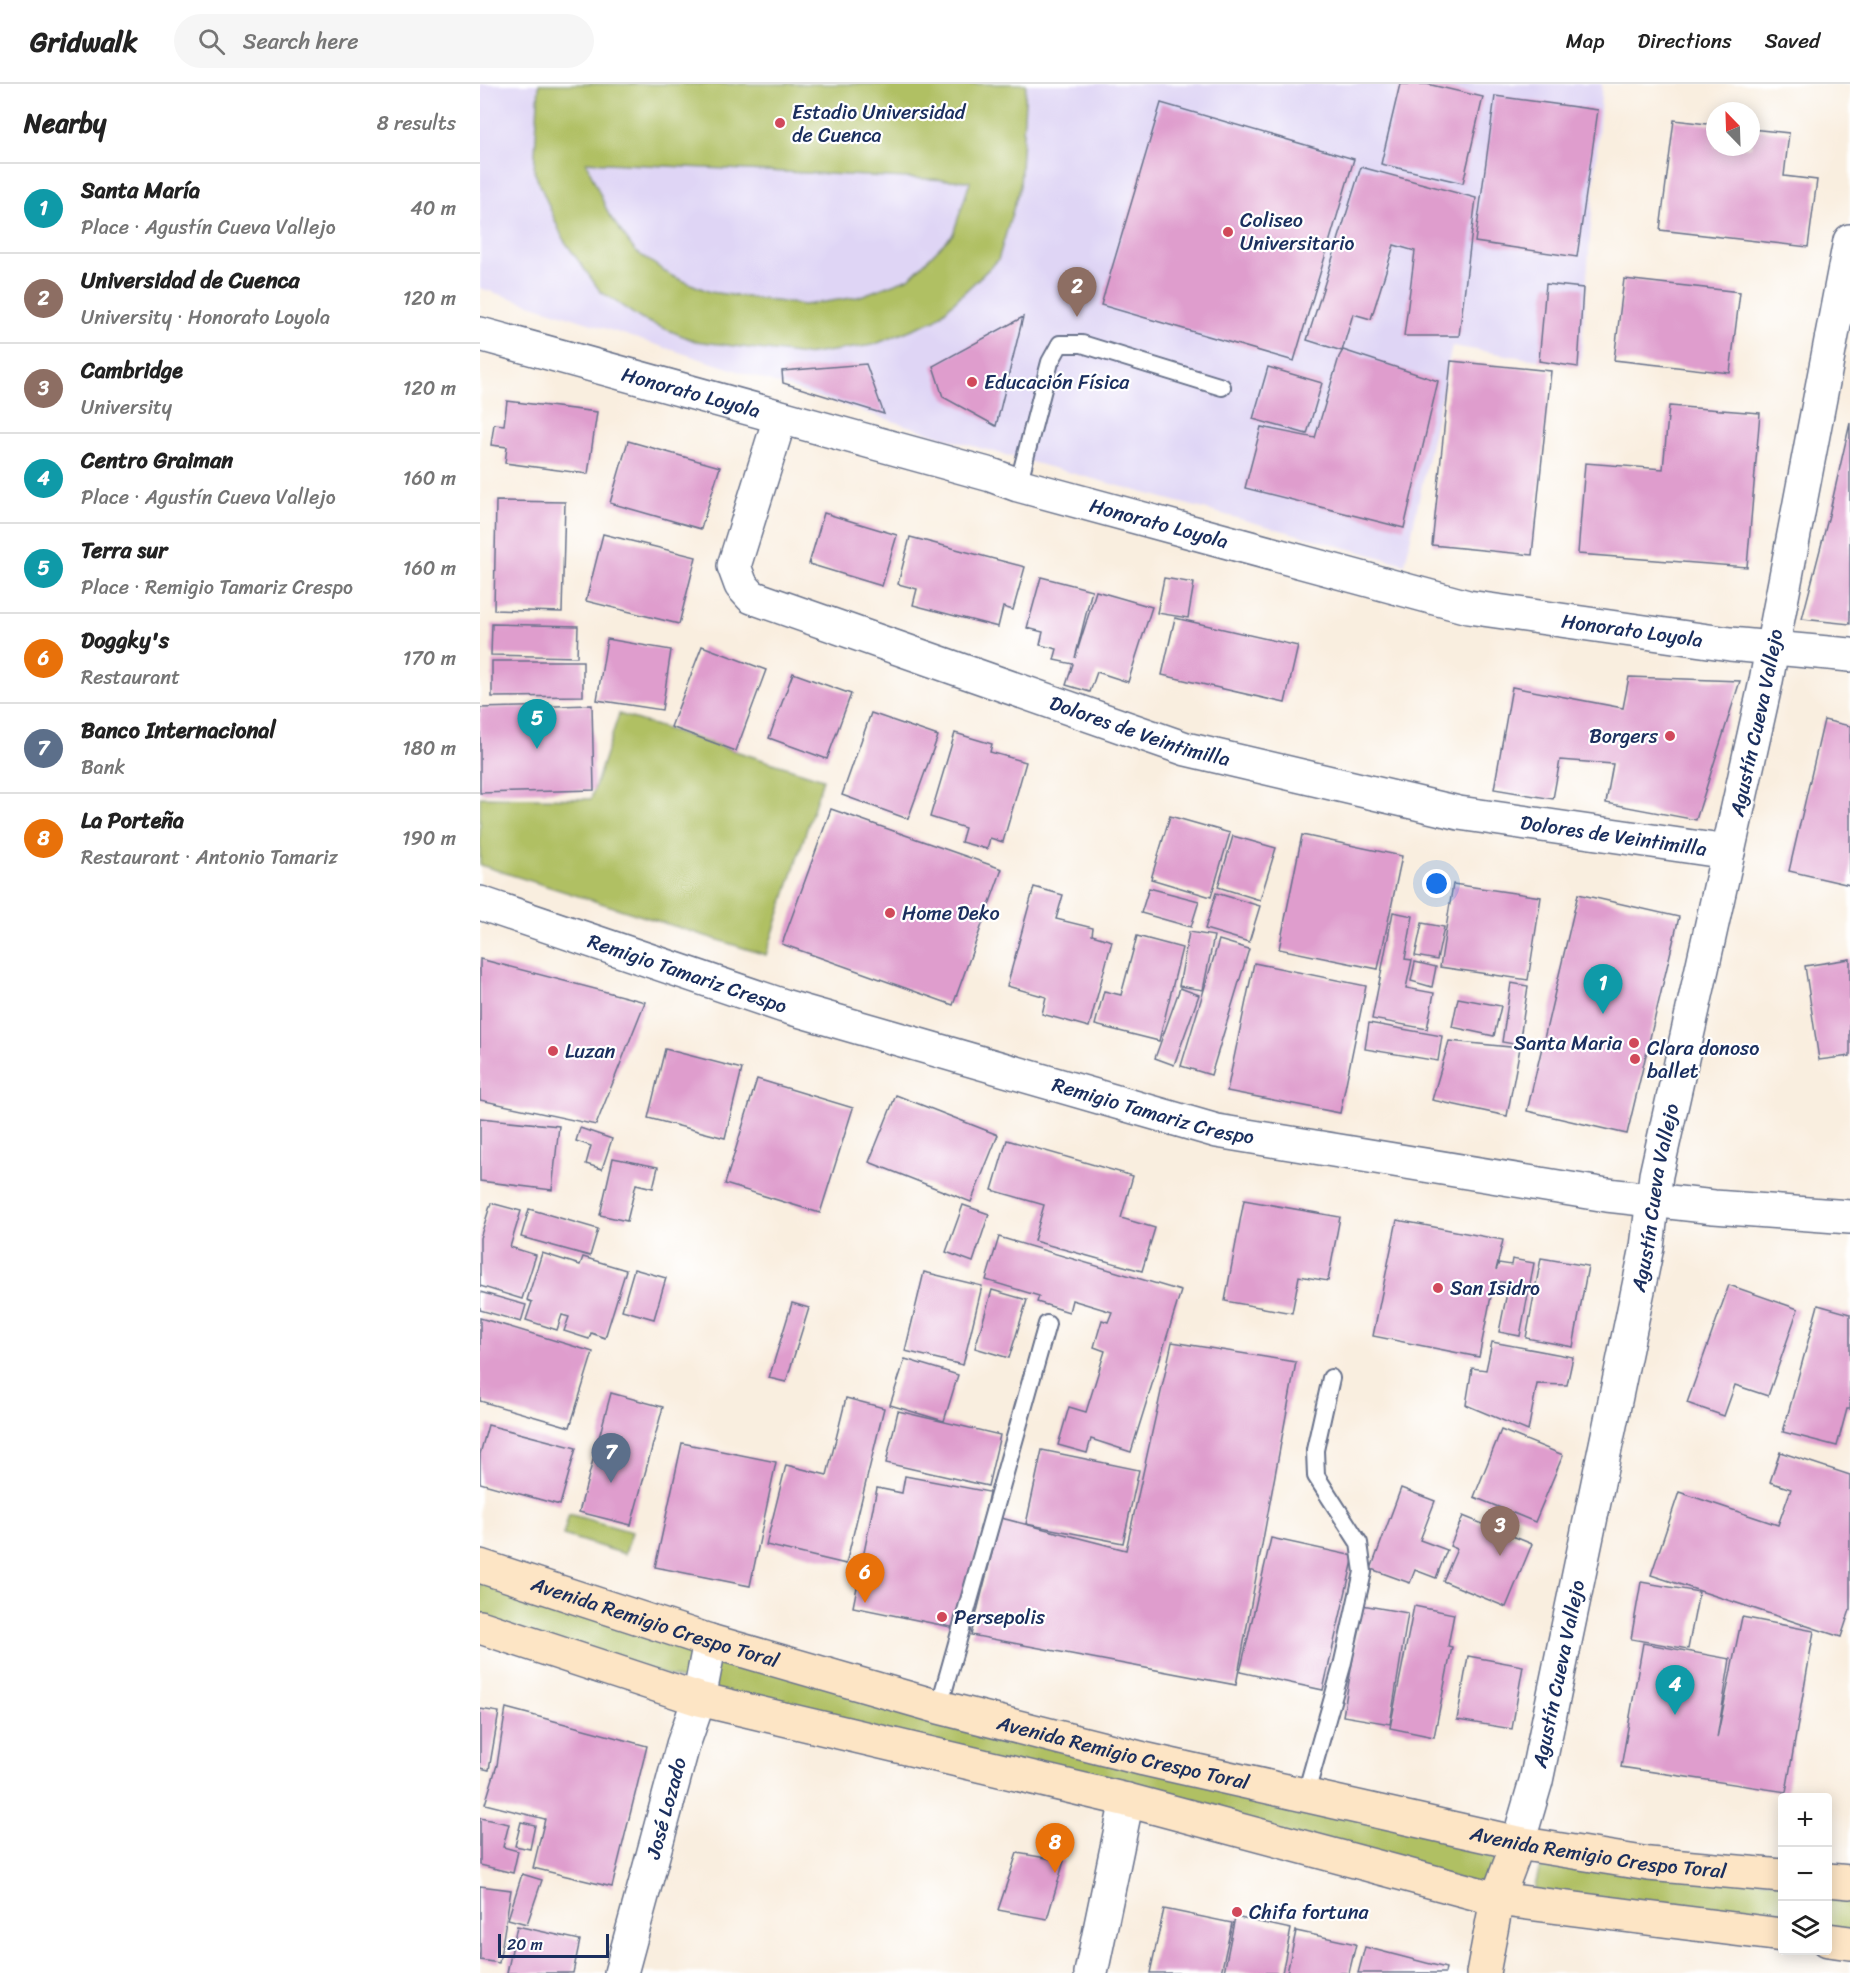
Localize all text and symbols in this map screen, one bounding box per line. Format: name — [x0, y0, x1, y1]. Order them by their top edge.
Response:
search box — [174, 14, 594, 68]
text: Gridwalk — [30, 17, 138, 66]
text: Search here — [243, 22, 359, 61]
text: Map — [1566, 22, 1604, 60]
text: Directions — [1637, 22, 1732, 60]
text: Saved — [1765, 22, 1820, 60]
icon: search — [195, 25, 228, 58]
place label: Estadio Universidad de Cuenca — [792, 95, 967, 153]
text: Nearby — [24, 100, 106, 146]
north arrow — [1706, 102, 1760, 156]
text: 8 results — [377, 106, 456, 141]
marker: Estadio Universidad de Cuenca — [773, 116, 787, 130]
text: Santa María — [81, 171, 200, 210]
text: 1 — [39, 191, 48, 226]
text: 40 m — [410, 191, 456, 226]
place label: Coliseo Universitario — [1240, 203, 1355, 261]
text: Place · Agustín Cueva Vallejo — [81, 210, 336, 245]
marker: Coliseo Universitario — [1221, 225, 1235, 239]
text: Universidad de Cuenca — [81, 261, 300, 300]
pin: 2 — [1058, 268, 1096, 317]
text: 2 — [38, 281, 49, 316]
text: 120 m — [403, 281, 456, 316]
text: University · Honorato Loyola — [81, 300, 330, 335]
text: Cambridge — [81, 351, 183, 390]
street label: Honorato Loyola — [618, 356, 764, 428]
place label: Educación Física — [984, 365, 1130, 400]
text: 3 — [38, 371, 49, 406]
text: 120 m — [403, 371, 456, 406]
marker: Educación Física — [965, 375, 979, 389]
text: University — [81, 390, 172, 425]
text: Centro Graiman — [81, 441, 233, 480]
text: 4 — [37, 461, 50, 496]
text: 160 m — [403, 461, 456, 496]
text: Place · Agustín Cueva Vallejo — [81, 480, 336, 515]
street label: Honorato Loyola — [1086, 488, 1232, 559]
text: Terra sur — [81, 531, 167, 570]
text: 5 — [37, 551, 50, 586]
text: 160 m — [403, 551, 456, 586]
text: Place · Remigio Tamariz Crespo — [81, 570, 353, 605]
street label: Honorato Loyola — [1559, 603, 1705, 657]
text: Doggky's — [81, 621, 169, 660]
street label: Agustín Cueva Vallejo — [1719, 626, 1793, 821]
text: 6 — [38, 641, 49, 676]
text: 170 m — [403, 641, 456, 676]
text: Restaurant — [81, 660, 180, 695]
street label: Dolores de Veintimilla — [1045, 685, 1234, 776]
pin: 5 — [518, 700, 556, 749]
text: Banco Internacional — [81, 711, 276, 750]
place label: Borgers — [1589, 719, 1659, 754]
marker: Borgers — [1663, 729, 1677, 743]
text: 7 — [38, 731, 49, 766]
text: 180 m — [402, 731, 456, 766]
text: Bank — [81, 750, 125, 785]
text: La Porteña — [81, 801, 184, 840]
street label: Dolores de Veintimilla — [1518, 805, 1709, 866]
text: 8 — [37, 821, 50, 856]
text: 190 m — [402, 821, 456, 856]
text: Restaurant · Antonio Tamariz — [81, 840, 338, 875]
your location — [1422, 869, 1451, 898]
place label: Home Deko — [902, 896, 1000, 931]
marker: Home Deko — [883, 906, 897, 920]
street label: Remigio Tamariz Crespo — [583, 923, 792, 1023]
pin: 1 — [1584, 964, 1622, 1014]
place label: Santa Maria — [1514, 1026, 1623, 1061]
place label: Clara donoso ballet — [1647, 1031, 1759, 1089]
place label: Luzan — [565, 1034, 615, 1069]
marker: Santa Maria — [1627, 1036, 1641, 1050]
marker: Luzan — [546, 1044, 560, 1058]
marker: Clara donoso ballet — [1628, 1052, 1642, 1066]
street label: Remigio Tamariz Crespo — [1048, 1067, 1257, 1154]
street label: Agustín Cueva Vallejo — [1620, 1100, 1689, 1296]
place label: San Isidro — [1450, 1271, 1540, 1306]
marker: San Isidro — [1431, 1281, 1445, 1295]
pin: 7 — [592, 1434, 630, 1483]
pin: 3 — [1480, 1506, 1520, 1556]
pin: 6 — [846, 1554, 884, 1603]
street label: Avenida Remigio Crespo Toral — [526, 1566, 785, 1678]
street label: Agustín Cueva Vallejo — [1522, 1577, 1595, 1772]
place label: Persepolis — [954, 1600, 1046, 1635]
marker: Persepolis — [935, 1610, 949, 1624]
pin: 4 — [1656, 1666, 1694, 1715]
street label: Avenida Remigio Crespo Toral — [992, 1705, 1254, 1800]
street label: José Lozado — [635, 1753, 696, 1864]
map controls — [1778, 1793, 1832, 1955]
button: + — [1778, 1793, 1832, 1847]
street label: Avenida Remigio Crespo Toral — [1466, 1815, 1729, 1889]
pin: 8 — [1036, 1824, 1074, 1873]
button: − — [1778, 1847, 1832, 1901]
place label: Chifa fortuna — [1249, 1895, 1369, 1930]
button: layers — [1778, 1901, 1832, 1955]
marker: Chifa fortuna — [1230, 1905, 1244, 1919]
text: 20 m — [507, 1930, 543, 1959]
scale bar — [498, 1931, 609, 1958]

